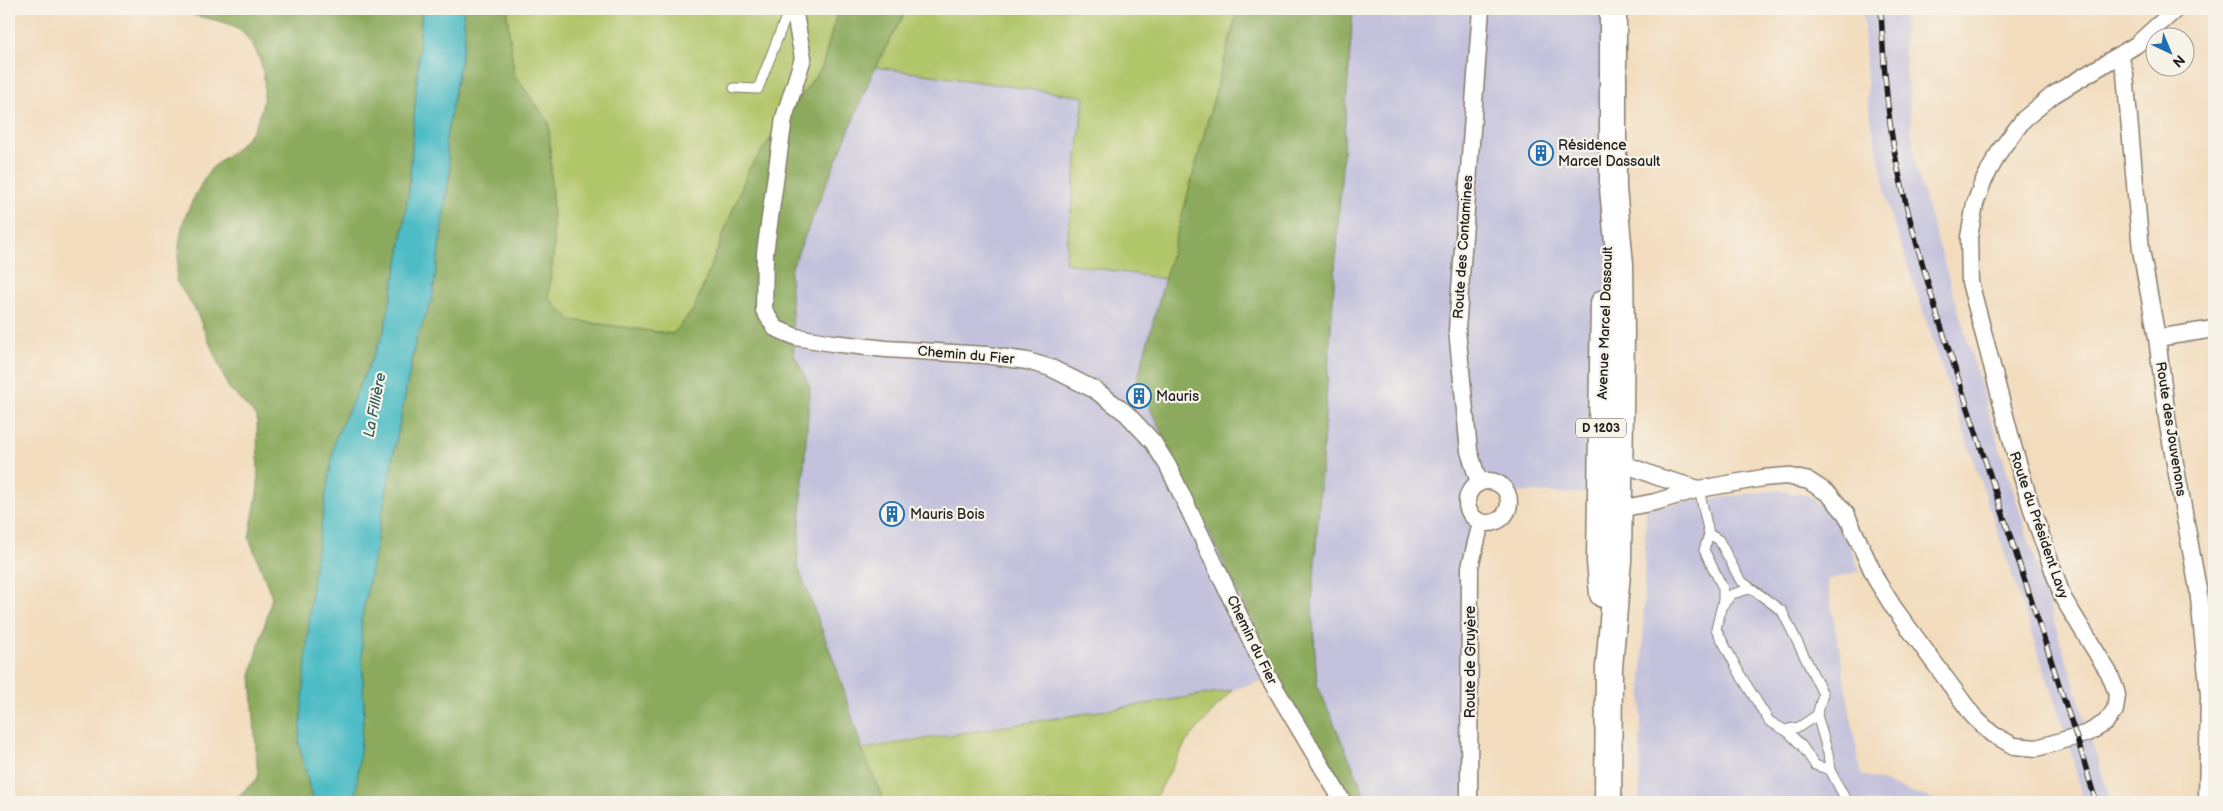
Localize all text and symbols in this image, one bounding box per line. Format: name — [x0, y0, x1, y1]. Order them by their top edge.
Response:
north arrow — [2146, 28, 2196, 78]
text: N — [2169, 51, 2188, 71]
place label: Résidence Marcel Dassault — [1558, 137, 1661, 170]
building icon: Résidence Marcel Dassault — [1528, 140, 1554, 166]
street label: Route des Contamines — [1449, 174, 1477, 319]
street label: Avenue Marcel Dassault — [1594, 245, 1616, 400]
street label: Chemin du Fier — [917, 342, 1016, 368]
street label: Route des Jouvenons — [2152, 361, 2190, 498]
water label: La Fillière — [359, 371, 391, 439]
building icon: Mauris — [1126, 383, 1152, 409]
place label: Mauris — [1156, 388, 1199, 405]
road number: D 1203 — [1576, 418, 1626, 438]
street label: Route du Président Lavy — [2006, 449, 2072, 601]
building icon: Mauris Bois — [879, 501, 905, 527]
place label: Mauris Bois — [910, 506, 985, 523]
street label: Chemin du Fier — [1223, 593, 1281, 688]
street label: Route de Gruyère — [1462, 606, 1479, 718]

